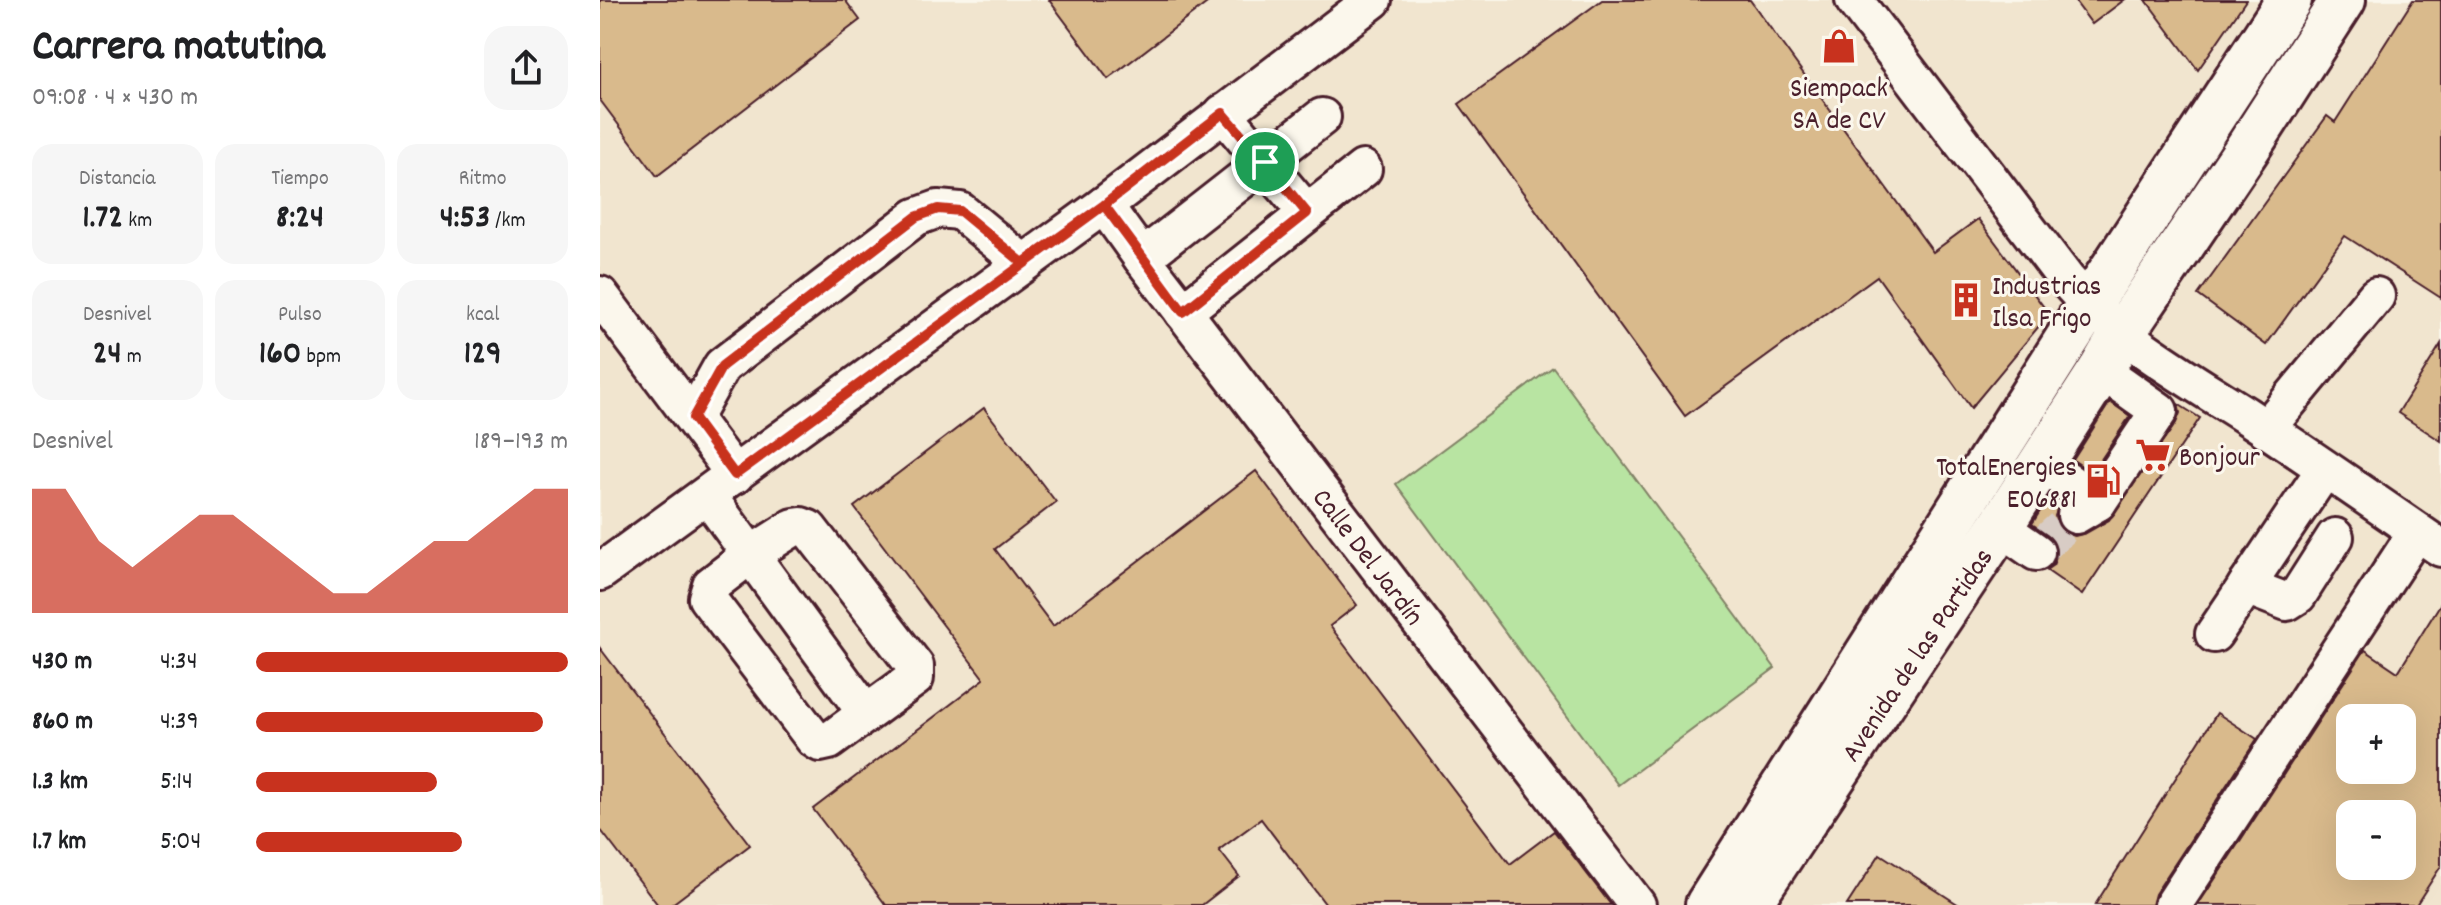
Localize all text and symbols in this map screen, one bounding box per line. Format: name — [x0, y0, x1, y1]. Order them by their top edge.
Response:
text: Carrera matutina — [32, 18, 325, 81]
button: share — [484, 26, 568, 110]
shop icon: Siempack SA de CV — [1820, 27, 1858, 65]
place label: Siempack SA de CV — [1790, 71, 1888, 143]
text: 09:08 · 4 × 430 m — [32, 80, 198, 117]
pin — [1231, 128, 1299, 196]
icon: arrive — [1243, 140, 1287, 184]
text: Distancia — [79, 164, 156, 195]
text: Tiempo — [271, 164, 329, 195]
text: Ritmo — [459, 164, 507, 195]
text: 1.72 — [82, 195, 123, 244]
text: 8:24 — [276, 195, 324, 244]
text: 4:53 — [440, 195, 490, 244]
text: km — [123, 206, 152, 237]
text: /km — [490, 206, 526, 237]
place label: Industrias Ilsa Frigo — [1992, 269, 2101, 341]
building icon: Industrias Ilsa Frigo — [1947, 281, 1985, 319]
text: Desnivel — [83, 300, 152, 331]
text: Pulso — [278, 300, 322, 331]
text: kcal — [466, 300, 499, 331]
text: 24 — [93, 331, 122, 380]
text: 160 — [259, 331, 301, 380]
text: 129 — [464, 331, 502, 380]
text: m — [122, 342, 142, 373]
text: bpm — [301, 342, 341, 373]
text: Desnivel — [32, 424, 113, 461]
text: 189–193 m — [474, 424, 568, 461]
supermarket icon: Bonjour — [2134, 436, 2172, 474]
place label: Bonjour — [2179, 440, 2261, 480]
place label: TotalEnergies E06881 — [1936, 450, 2077, 522]
fuel station icon: TotalEnergies E06881 — [2084, 462, 2122, 500]
street label: Calle Del Jardín — [1300, 481, 1431, 636]
street label: Avenida de las Partidas — [1834, 541, 2006, 772]
text: 430 m — [32, 644, 92, 681]
text: 4:34 — [160, 644, 197, 681]
text: 860 m — [32, 704, 93, 741]
text: 4:39 — [160, 704, 199, 741]
map controls — [2336, 704, 2416, 880]
button: + — [2336, 704, 2416, 784]
text: 1.3 km — [32, 764, 88, 801]
text: 5:14 — [160, 764, 193, 801]
button: − — [2336, 800, 2416, 880]
text: 1.7 km — [32, 824, 86, 861]
text: 5:04 — [160, 824, 201, 861]

